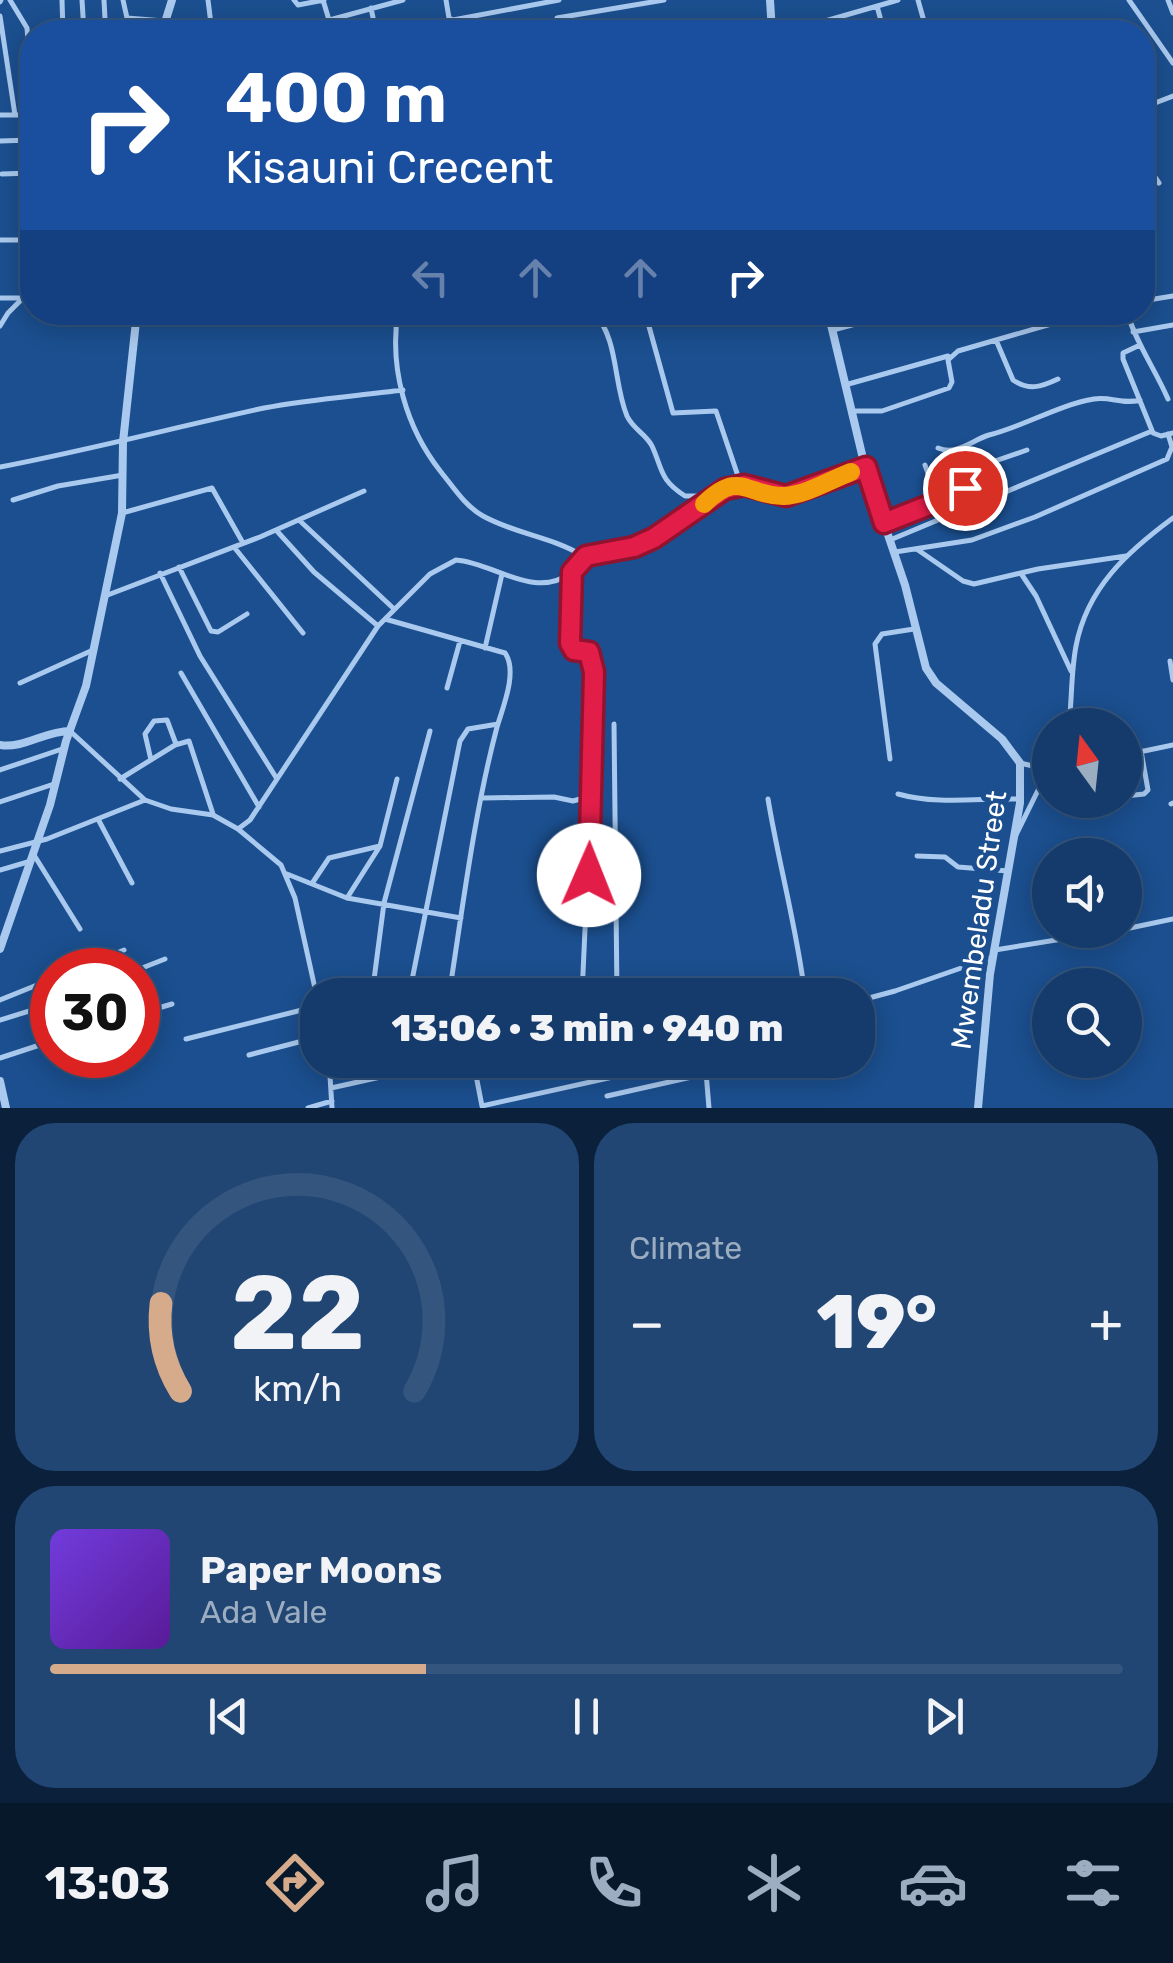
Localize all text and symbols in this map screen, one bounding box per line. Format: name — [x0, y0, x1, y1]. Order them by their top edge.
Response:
text: 400 m — [225, 57, 447, 140]
icon: right — [60, 60, 190, 190]
text: Kisauni Crecent — [225, 141, 553, 194]
icon: left — [403, 250, 458, 305]
icon: ahead — [508, 250, 563, 305]
icon: ahead — [613, 250, 668, 305]
icon: right — [718, 250, 773, 305]
pin — [923, 446, 1008, 531]
icon: arrive — [938, 461, 993, 516]
north arrow — [1032, 708, 1142, 818]
map controls — [1032, 708, 1142, 1078]
street label: Mwembeladu Street — [945, 789, 1013, 1051]
position arrow — [537, 823, 641, 927]
button: sound — [1032, 838, 1142, 948]
speed limit sign: 30 — [30, 948, 160, 1078]
button: search — [1032, 968, 1142, 1078]
text: 13:06 · 3 min · 940 m — [392, 1005, 783, 1051]
text: Climate — [629, 1229, 742, 1267]
text: 22 — [229, 1252, 365, 1375]
text: 19° — [816, 1278, 937, 1367]
text: − — [629, 1291, 665, 1356]
text: + — [1089, 1291, 1123, 1356]
text: km/h — [252, 1368, 342, 1410]
text: Paper Moons — [200, 1547, 442, 1593]
text: Ada Vale — [200, 1593, 327, 1631]
icon: previous — [201, 1689, 256, 1744]
icon: pause — [559, 1689, 614, 1744]
icon: next — [917, 1689, 972, 1744]
icon: directions — [260, 1848, 330, 1918]
icon: music — [420, 1848, 490, 1918]
icon: phone — [579, 1848, 649, 1918]
icon: climate — [739, 1848, 809, 1918]
icon: car — [898, 1848, 968, 1918]
icon: filters — [1058, 1848, 1128, 1918]
text: 13:03 — [45, 1857, 170, 1910]

